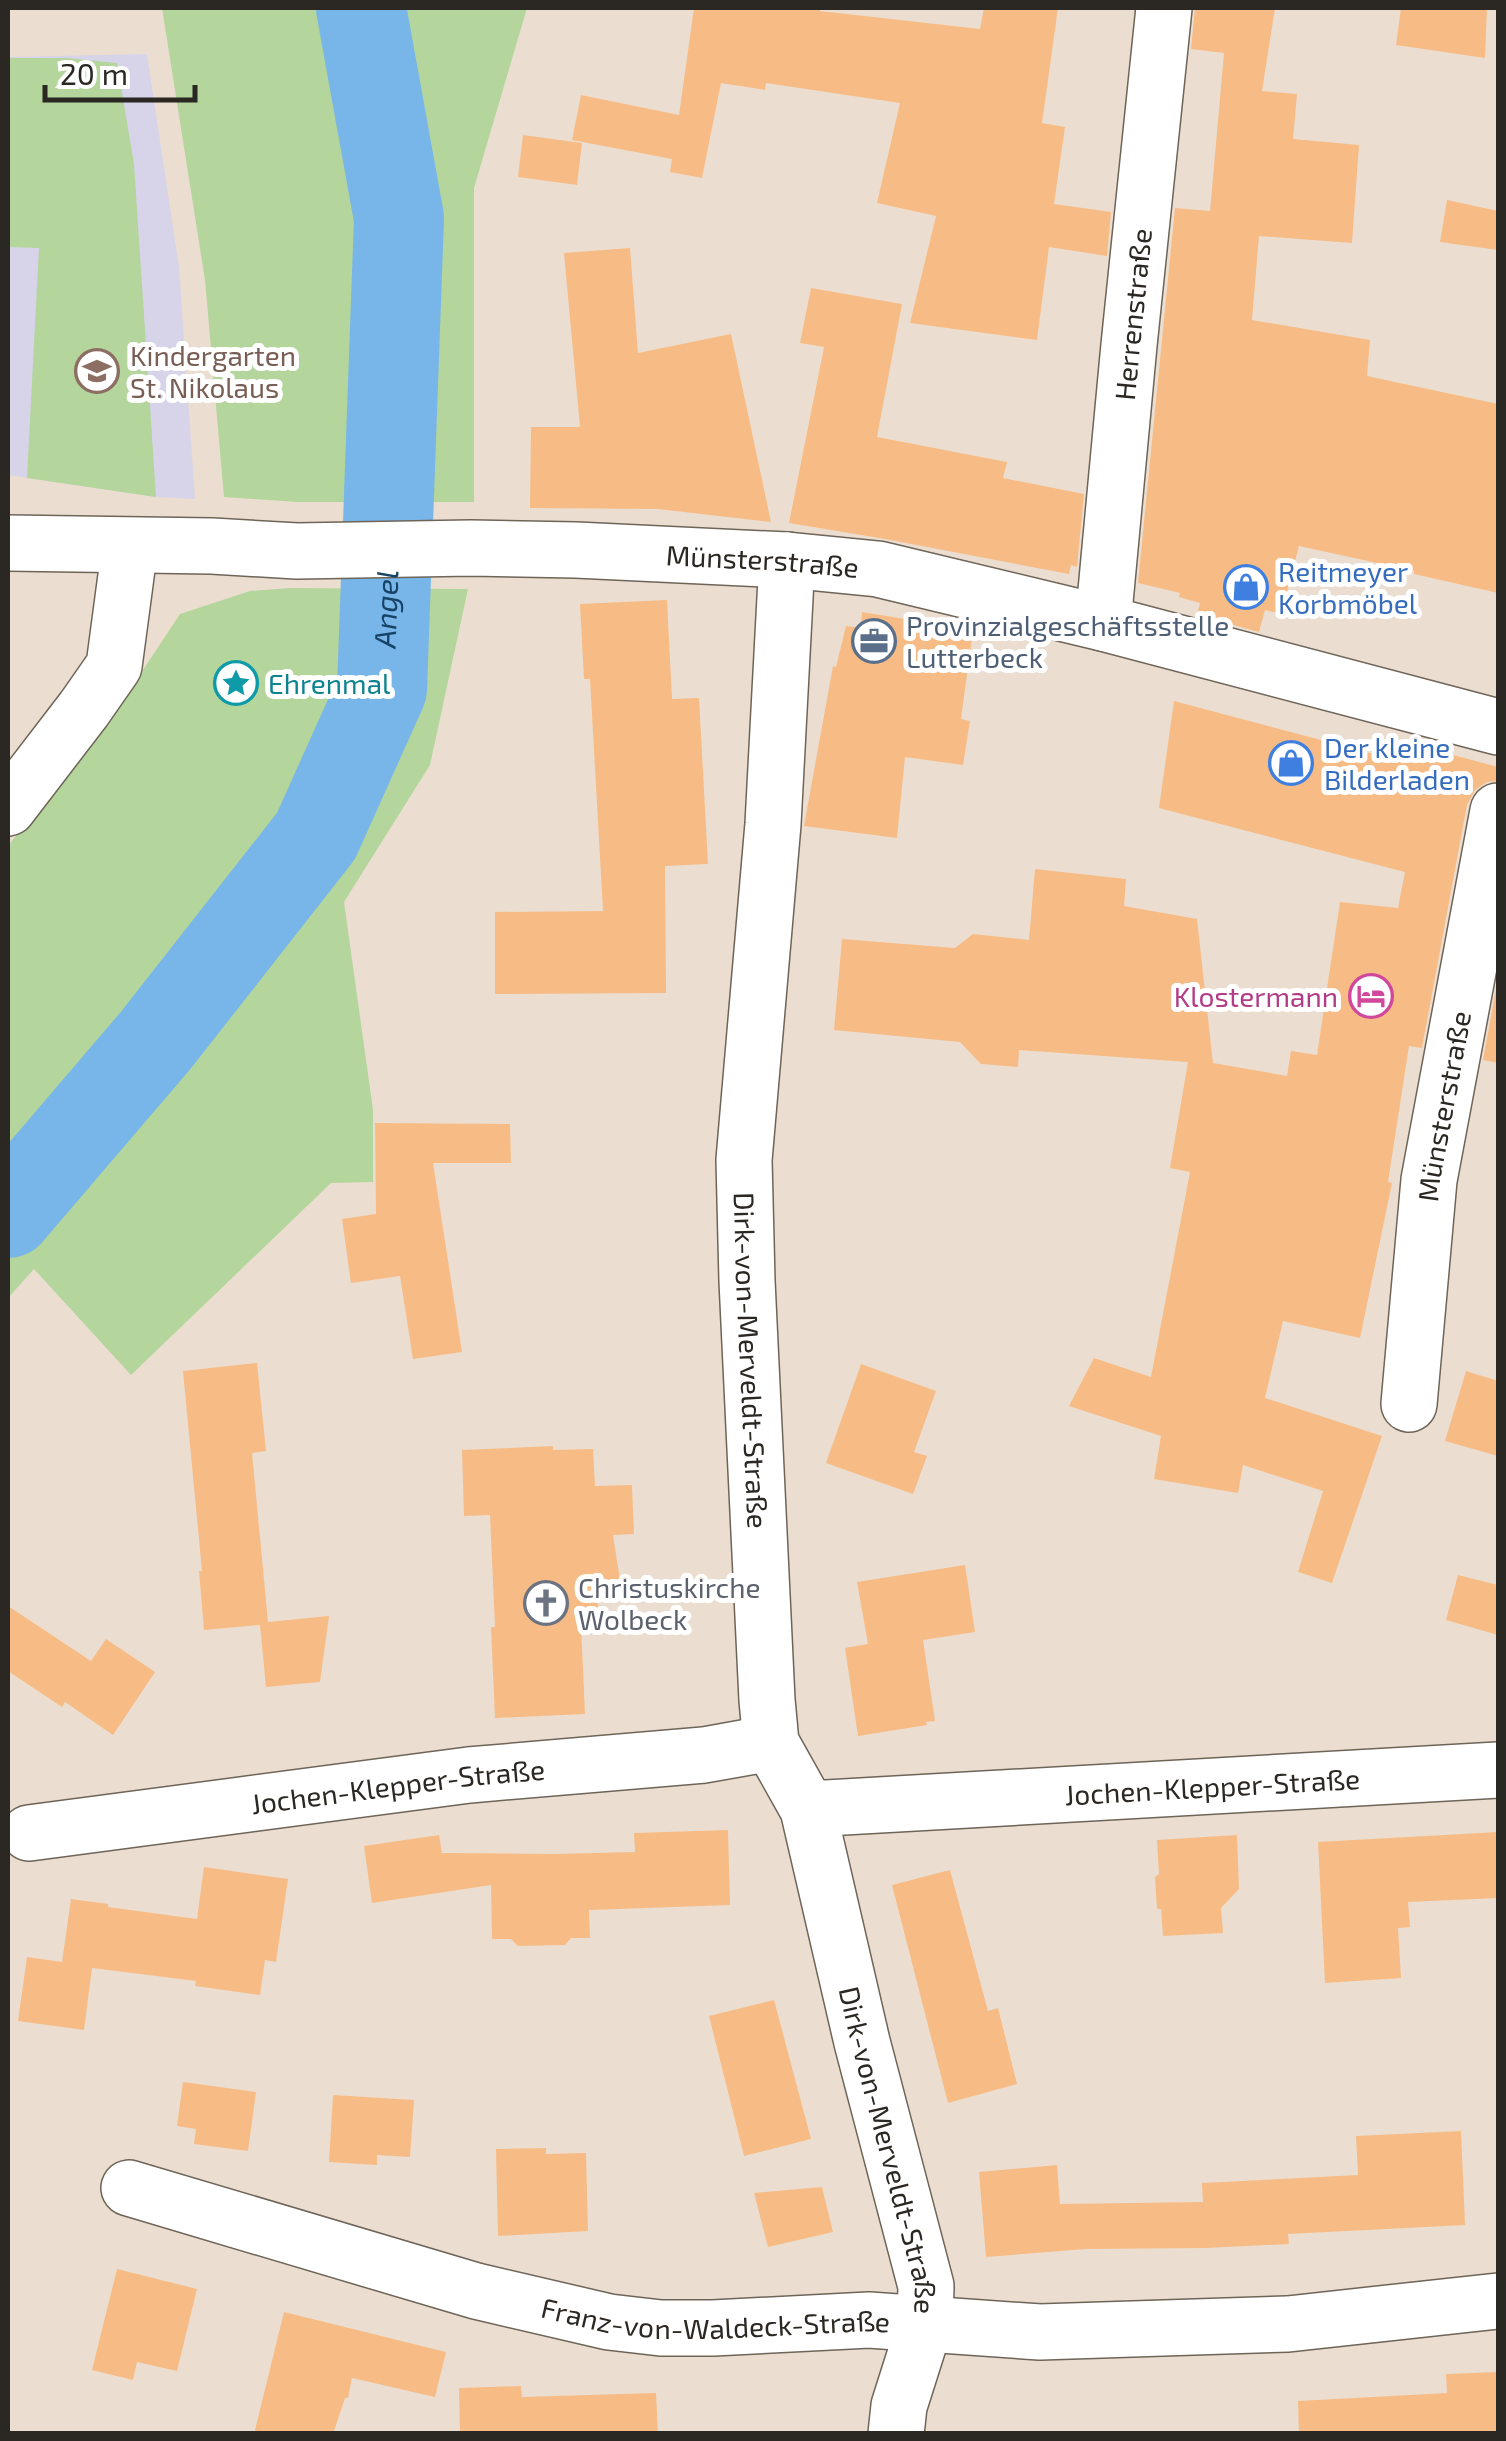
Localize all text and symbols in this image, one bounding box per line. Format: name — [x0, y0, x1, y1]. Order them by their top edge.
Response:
scale bar — [45, 40, 195, 102]
text: 20 m — [60, 55, 128, 91]
street label: Herrenstraße — [1107, 227, 1158, 402]
place label: Kindergarten St. Nikolaus — [130, 338, 296, 404]
school or university icon: Kindergarten St. Nikolaus — [74, 348, 120, 394]
street label: Münsterstraße — [665, 537, 861, 584]
place label: Reitmeyer Korbmöbel — [1278, 554, 1418, 620]
shop icon: Reitmeyer Korbmöbel — [1223, 564, 1269, 610]
water label: Angel — [365, 569, 404, 650]
place label: Provinzialgeschäftsstelle Lutterbeck — [906, 608, 1229, 674]
office icon: Provinzialgeschäftsstelle Lutterbeck — [851, 618, 897, 664]
place icon: Ehrenmal — [213, 660, 259, 706]
place label: Ehrenmal — [268, 666, 391, 700]
place label: Der kleine Bilderladen — [1324, 730, 1470, 796]
shop icon: Der kleine Bilderladen — [1268, 740, 1314, 786]
hotel icon: Klostermann — [1348, 973, 1394, 1019]
place label: Klostermann — [1174, 979, 1338, 1013]
street label: Münsterstraße — [1410, 1008, 1477, 1203]
street label: Dirk-von-Merveldt-Straße — [728, 1191, 776, 1529]
place label: Christuskirche Wolbeck — [578, 1570, 761, 1636]
church icon: Christuskirche Wolbeck — [523, 1580, 569, 1626]
street label: Jochen-Klepper-Straße — [249, 1752, 546, 1821]
street label: Jochen-Klepper-Straße — [1064, 1761, 1361, 1811]
street label: Dirk-von-Merveldt-Straße — [833, 1983, 943, 2315]
street label: Franz-von-Waldeck-Straße — [538, 2290, 891, 2345]

